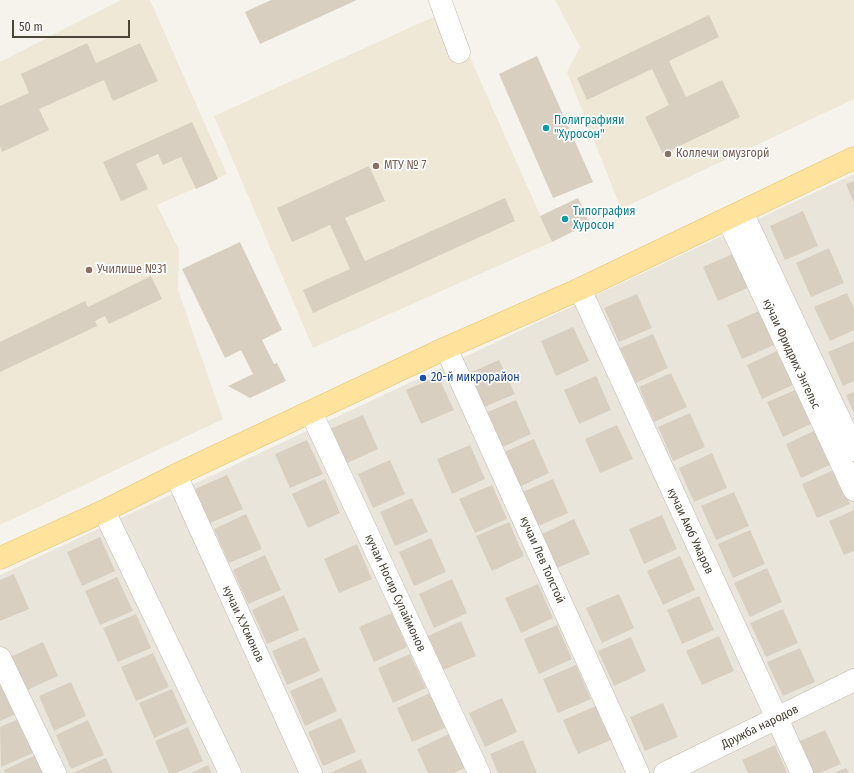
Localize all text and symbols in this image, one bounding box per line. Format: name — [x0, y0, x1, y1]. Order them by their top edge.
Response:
scale bar — [14, 12, 132, 38]
text: 50 m — [19, 20, 43, 34]
place label: Полиграфияи "Хуросон" — [554, 114, 624, 142]
marker: Полиграфияи "Хуросон" — [541, 123, 551, 133]
place label: Коллечи омузгорй — [676, 147, 770, 161]
marker: Коллечи омузгорй — [663, 149, 673, 159]
place label: МТУ № 7 — [384, 159, 426, 173]
marker: МТУ № 7 — [371, 161, 381, 171]
place label: Типография Хуросон — [573, 205, 635, 233]
marker: Типография Хуросон — [560, 214, 570, 224]
place label: Училише №31 — [97, 263, 167, 277]
marker: Училише №31 — [84, 265, 94, 275]
street label: кӯчаи Фридрих Энгельс — [759, 297, 823, 411]
place label: 20-й микрорайон — [431, 371, 520, 385]
marker: 20-й микрорайон — [418, 373, 428, 383]
street label: кучаи Аюб Умаров — [664, 486, 716, 576]
street label: кучаи Лев Толстой — [516, 514, 568, 606]
street label: кучаи Носир Сулаймонов — [361, 532, 429, 654]
street label: кучаи Х.Усмонов — [219, 583, 267, 665]
street label: Дружба народов — [719, 702, 801, 752]

